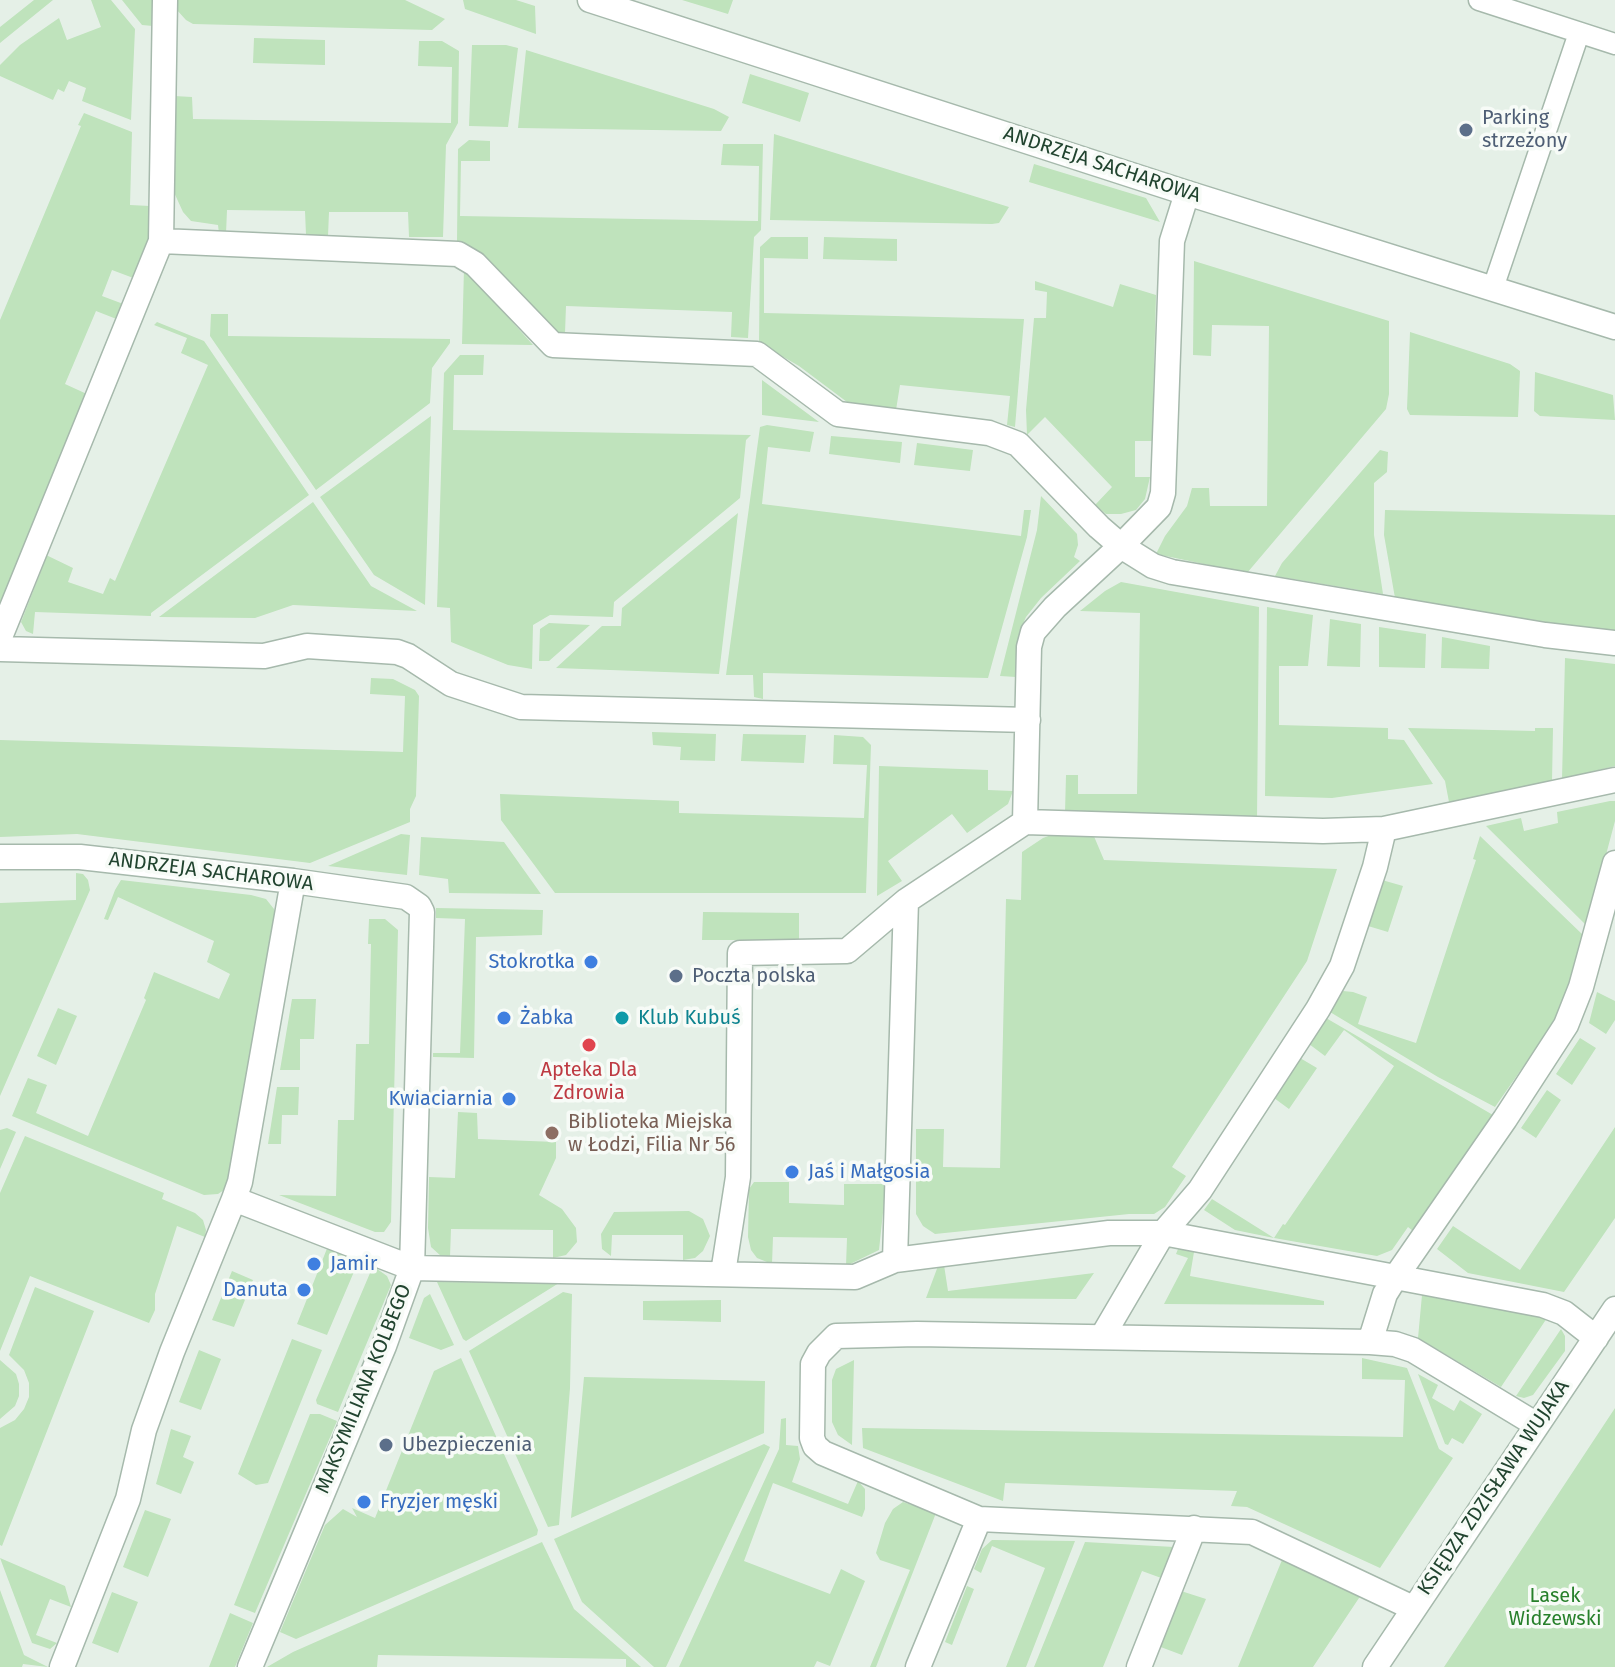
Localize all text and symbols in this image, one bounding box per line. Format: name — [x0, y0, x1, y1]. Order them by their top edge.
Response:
place label: Parking strzeżony — [1482, 106, 1567, 153]
marker: Parking strzeżony — [1457, 121, 1475, 139]
street label: ANDRZEJA SACHAROWA — [1000, 122, 1204, 208]
street label: ANDRZEJA SACHAROWA — [107, 848, 315, 896]
place label: Stokrotka — [488, 950, 575, 974]
marker: Stokrotka — [582, 953, 600, 971]
place label: Poczta polska — [692, 964, 816, 988]
marker: Poczta polska — [667, 967, 685, 985]
place label: Żabka — [520, 1006, 574, 1030]
place label: Klub Kubuś — [638, 1006, 741, 1030]
marker: Żabka — [495, 1009, 513, 1027]
marker: Klub Kubuś — [613, 1009, 631, 1027]
marker: Apteka Dla Zdrowia — [580, 1036, 598, 1054]
place label: Apteka Dla Zdrowia — [541, 1058, 637, 1105]
place label: Kwiaciarnia — [388, 1087, 493, 1111]
marker: Kwiaciarnia — [500, 1090, 518, 1108]
place label: Biblioteka Miejska w Łodzi, Filia Nr 56 — [568, 1110, 735, 1157]
marker: Biblioteka Miejska w Łodzi, Filia Nr 56 — [543, 1124, 561, 1142]
place label: Jaś i Małgosia — [808, 1160, 930, 1184]
marker: Jaś i Małgosia — [783, 1163, 801, 1181]
place label: Jamir — [330, 1252, 377, 1276]
marker: Jamir — [305, 1255, 323, 1273]
place label: Danuta — [223, 1278, 288, 1302]
marker: Danuta — [295, 1281, 313, 1299]
street label: MAKSYMILIANA KOLBEGO — [311, 1281, 417, 1497]
street label: KSIĘDZA ZDZISŁAWA WUJAKA — [1413, 1376, 1575, 1600]
place label: Ubezpieczenia — [402, 1433, 532, 1457]
marker: Ubezpieczenia — [377, 1436, 395, 1454]
place label: Fryzjer męski — [380, 1490, 498, 1514]
marker: Fryzjer męski — [355, 1493, 373, 1511]
park label: Lasek Widzewski — [1508, 1584, 1602, 1631]

